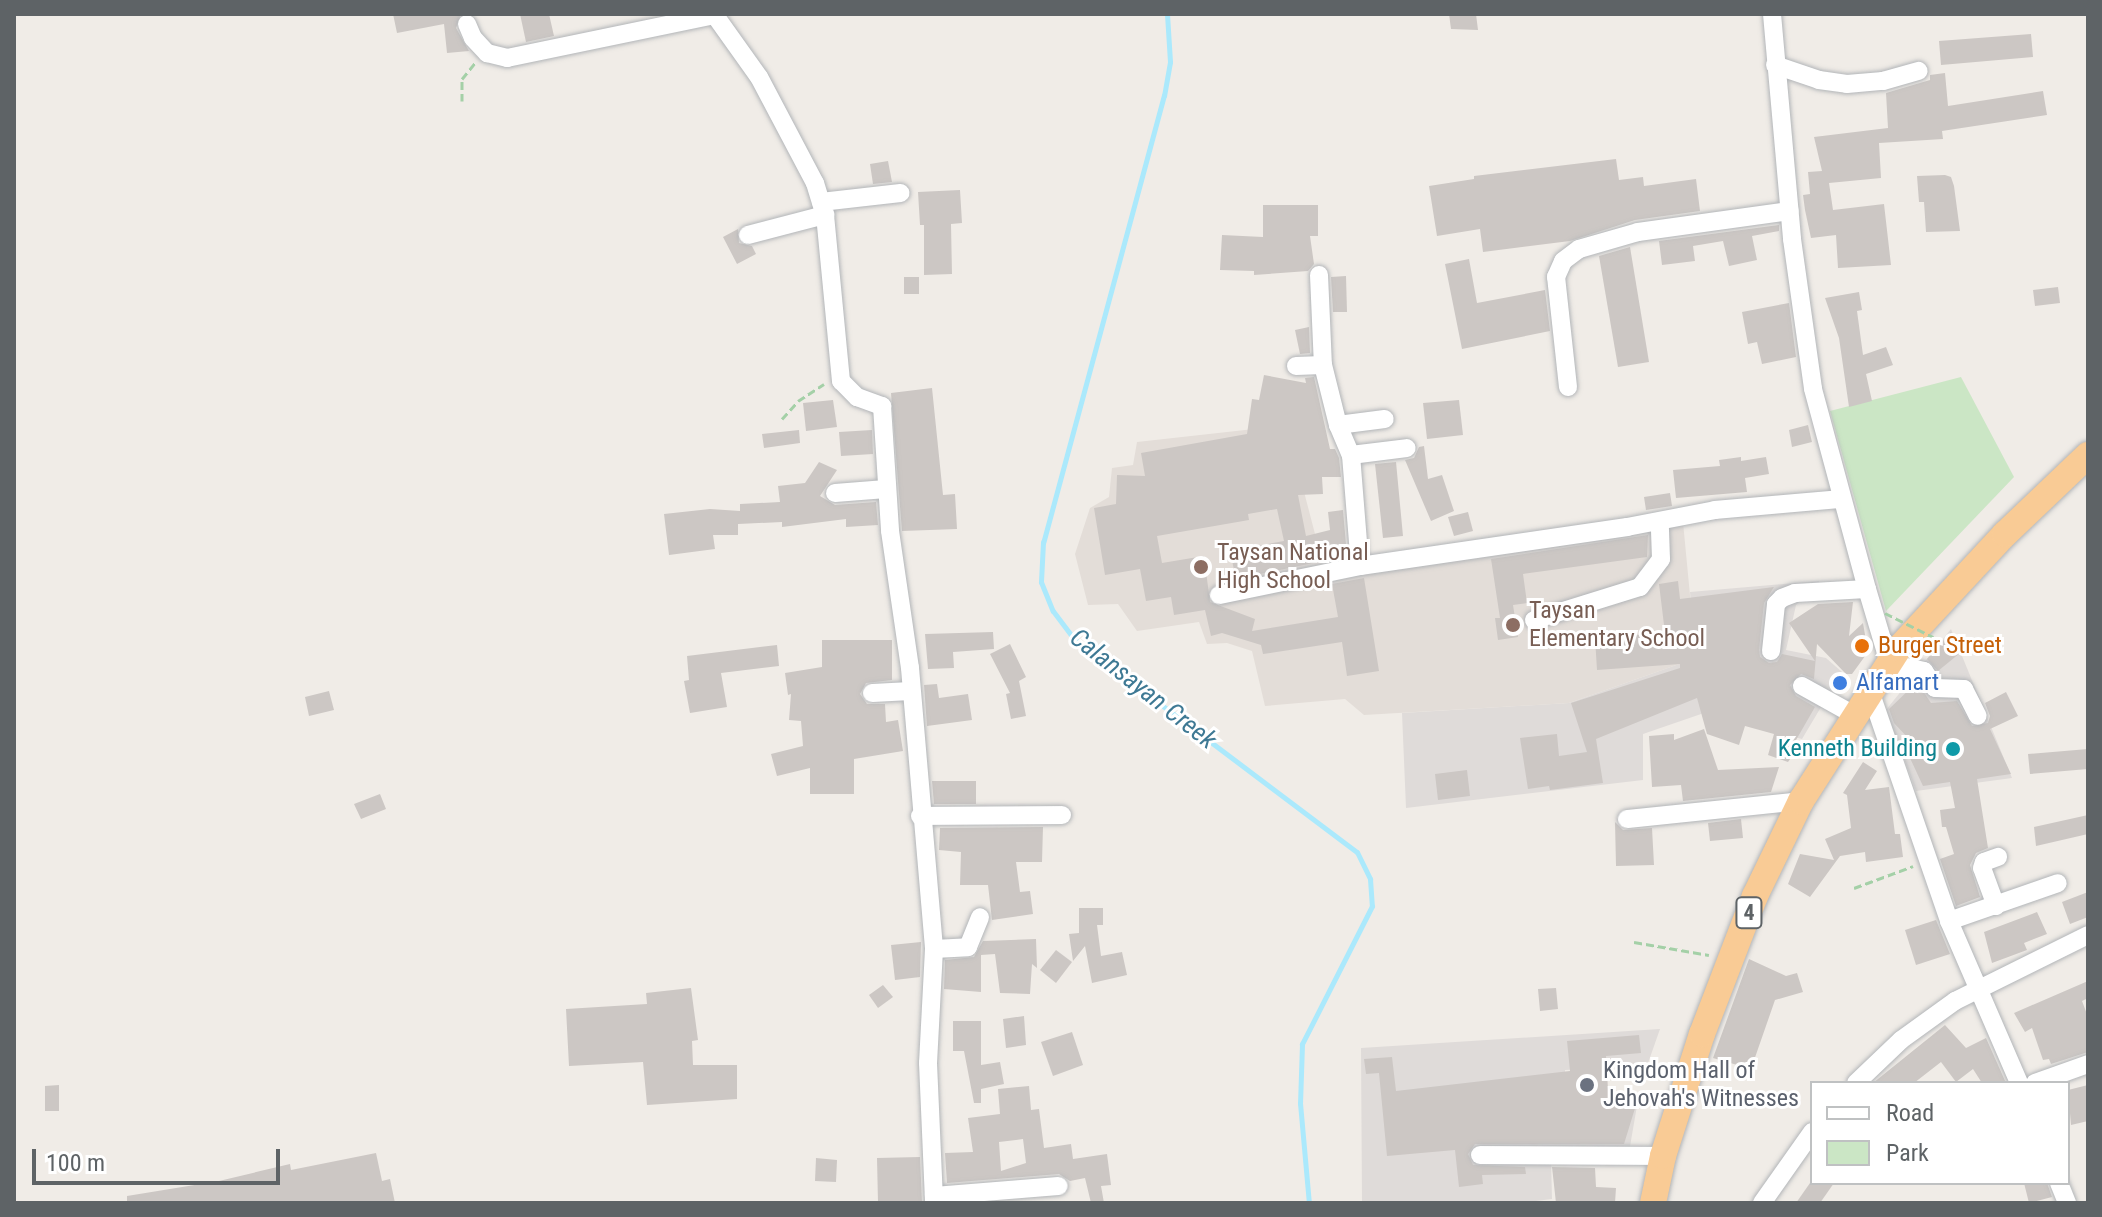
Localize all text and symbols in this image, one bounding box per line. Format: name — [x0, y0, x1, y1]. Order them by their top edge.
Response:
place label: Taysan National High School — [1217, 539, 1369, 595]
marker: Taysan National High School — [1192, 558, 1210, 576]
place label: Taysan Elementary School — [1529, 597, 1705, 653]
marker: Taysan Elementary School — [1504, 616, 1522, 634]
water label: Calansayan Creek — [1064, 622, 1222, 756]
place label: Burger Street — [1878, 632, 2002, 660]
marker: Burger Street — [1853, 637, 1871, 655]
place label: Alfamart — [1856, 669, 1939, 697]
marker: Alfamart — [1831, 674, 1849, 692]
place label: Kenneth Building — [1778, 735, 1937, 763]
marker: Kenneth Building — [1944, 740, 1962, 758]
road number: 4 — [1735, 895, 1763, 931]
place label: Kingdom Hall of Jehovah's Witnesses — [1603, 1057, 1799, 1113]
marker: Kingdom Hall of Jehovah's Witnesses — [1578, 1076, 1596, 1094]
legend — [1810, 1081, 2070, 1185]
text: Road — [1886, 1099, 1934, 1127]
scale bar — [36, 1133, 284, 1183]
text: Park — [1886, 1139, 1929, 1167]
text: 100 m — [46, 1149, 105, 1177]

